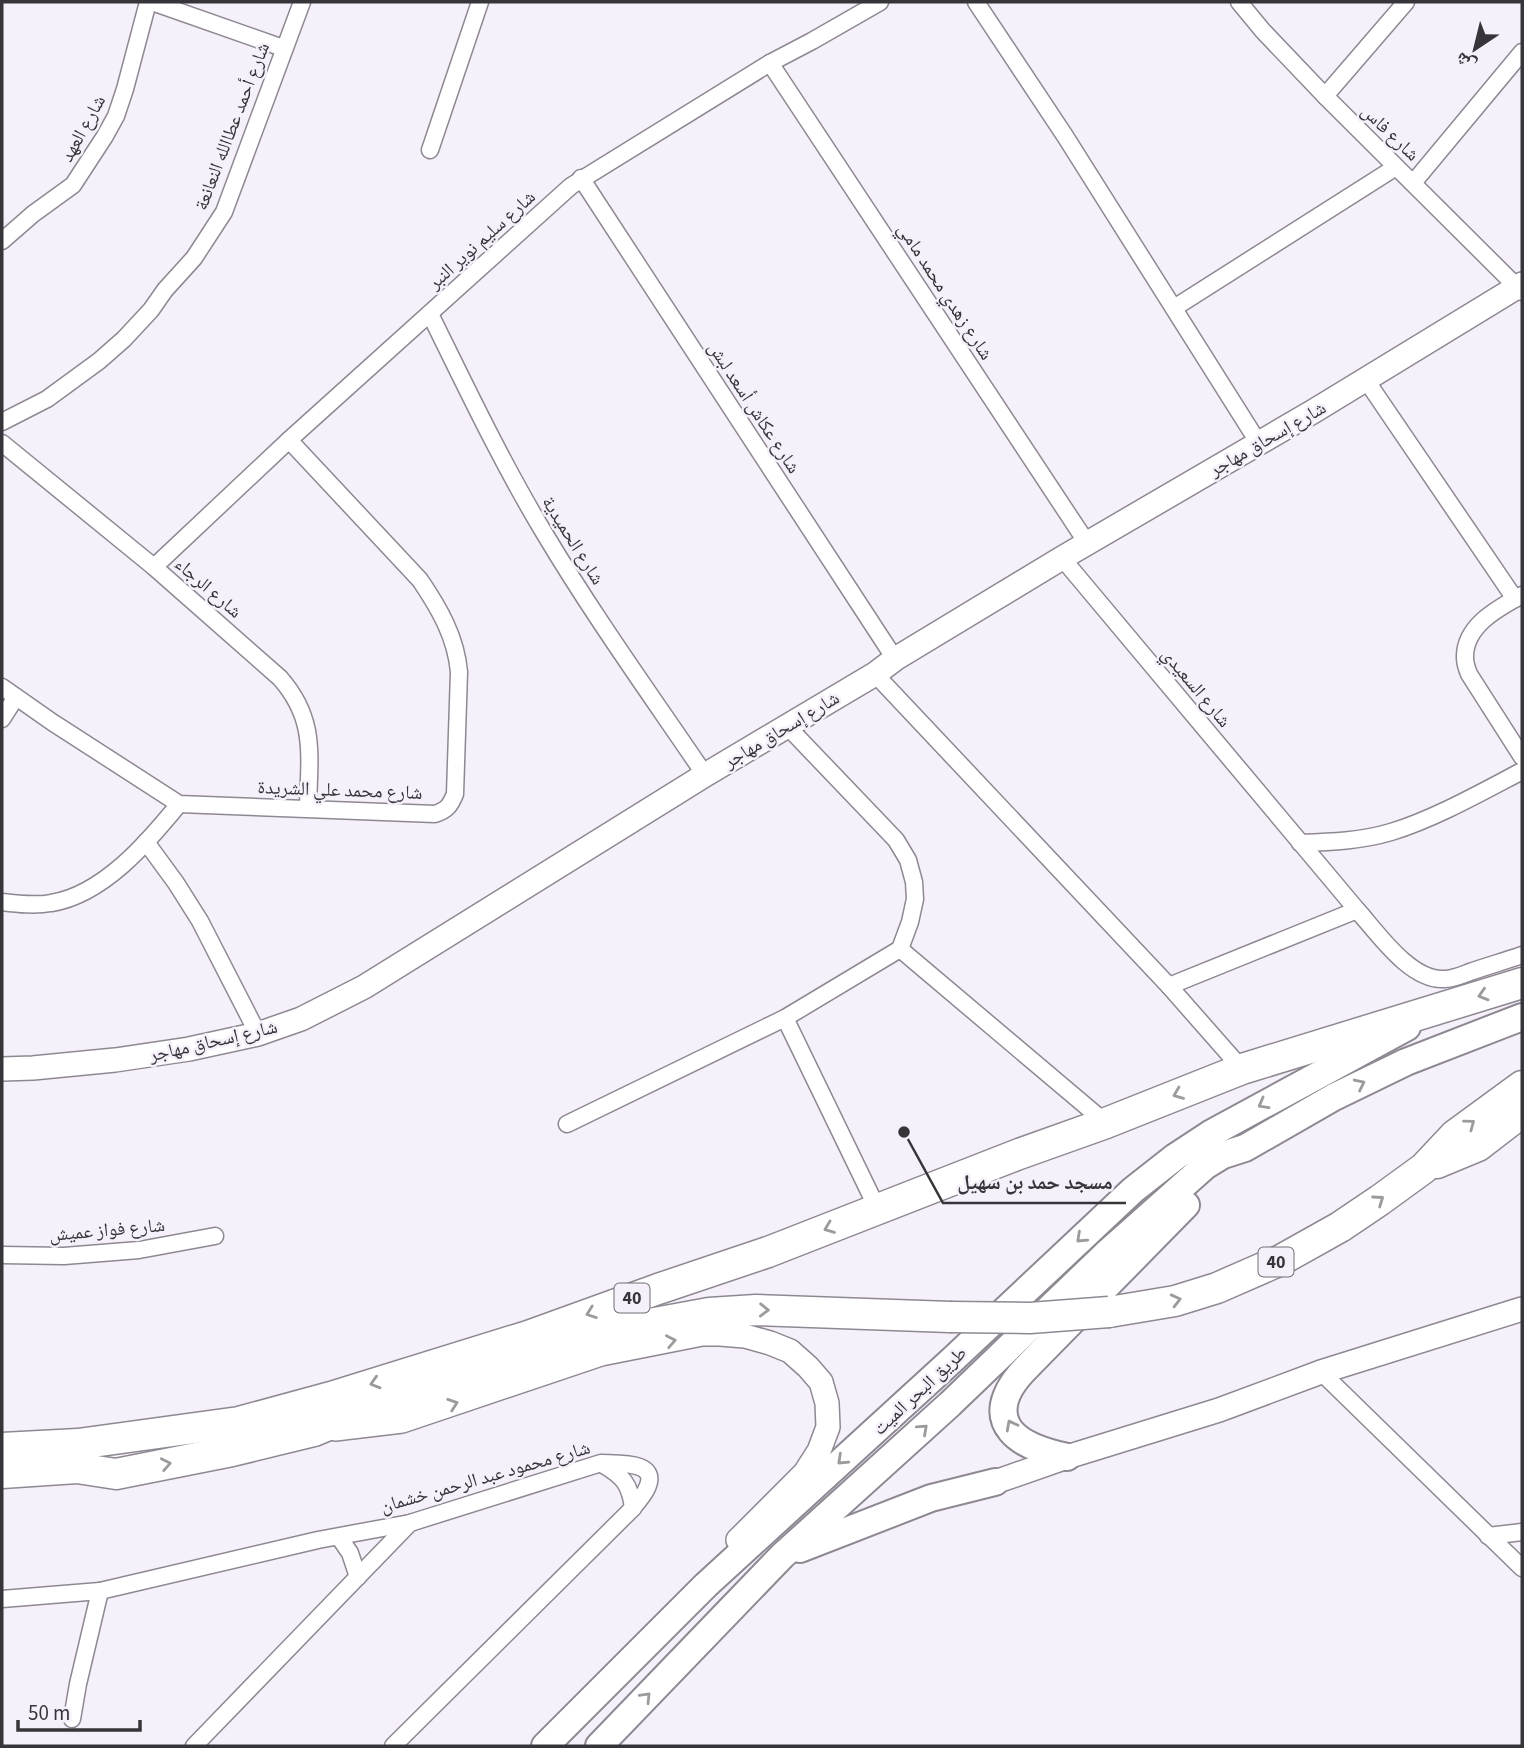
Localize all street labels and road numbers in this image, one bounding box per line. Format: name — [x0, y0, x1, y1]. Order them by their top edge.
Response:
street label: شارع أحمد عطاالله النعانعة — [188, 39, 277, 214]
street label: شارع العهد — [54, 90, 113, 167]
street label: شارع فاس — [1355, 98, 1425, 168]
street label: شارع سليم نوير النبر — [421, 184, 542, 297]
street label: شارع زهدي محمد مامي — [890, 218, 999, 366]
street label: شارع عكاش أسعد لبش — [701, 336, 807, 479]
street label: شارع إسحاق مهاجر — [1203, 395, 1331, 484]
street label: شارع الحميدية — [535, 491, 611, 590]
street label: شارع الرجاء — [168, 551, 248, 625]
street label: شارع السعيدي — [1154, 642, 1237, 734]
street label: شارع إسحاق مهاجر — [718, 685, 845, 776]
street label: شارع محمد علي الشريدة — [257, 774, 423, 808]
street label: شارع إسحاق مهاجر — [146, 1014, 280, 1070]
street label: شارع فواز عميش — [48, 1212, 166, 1249]
road number: 40 — [1258, 1247, 1294, 1276]
road number: 40 — [614, 1283, 650, 1312]
street label: طريق البحر الميت — [867, 1340, 973, 1442]
street label: شارع محمود عبد الرحمن خشمان — [377, 1435, 593, 1520]

